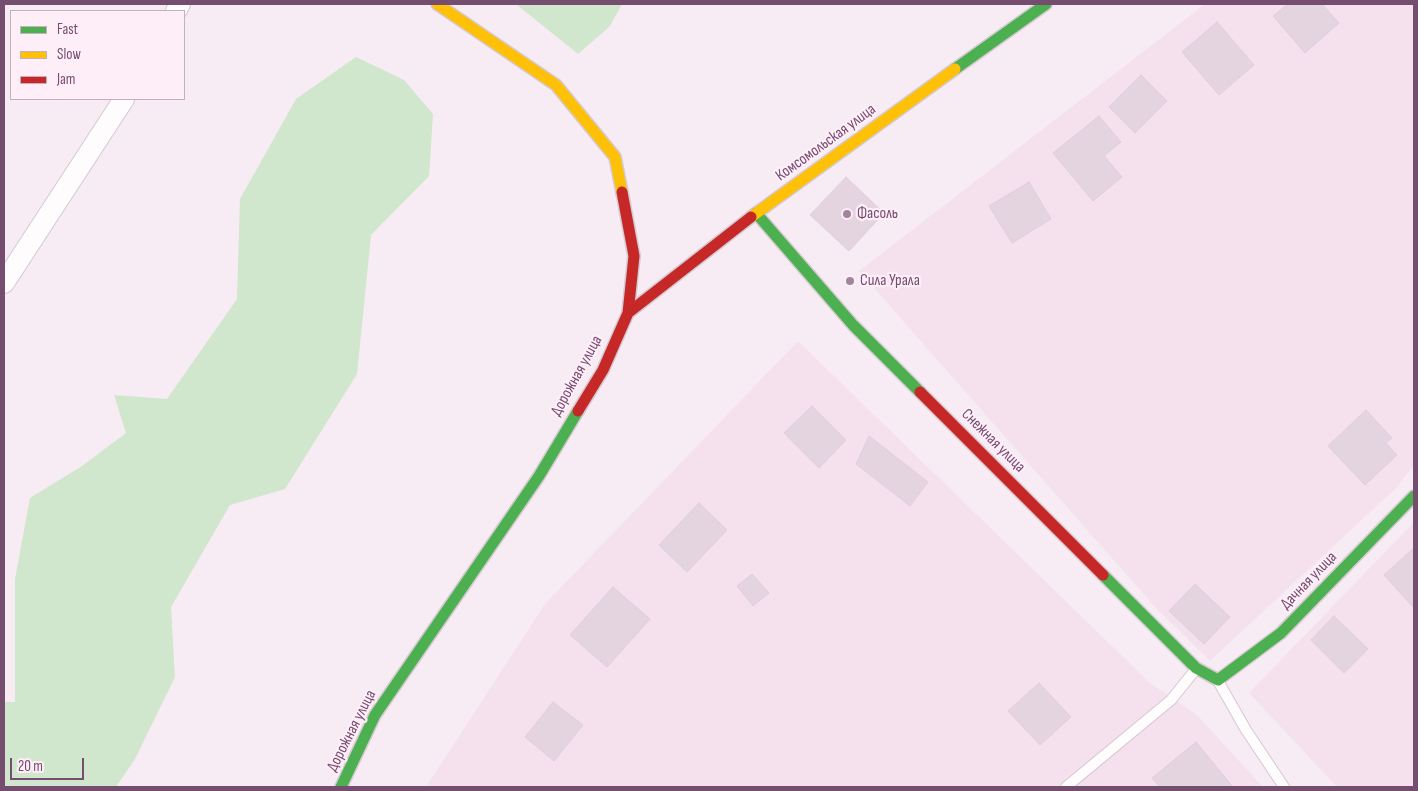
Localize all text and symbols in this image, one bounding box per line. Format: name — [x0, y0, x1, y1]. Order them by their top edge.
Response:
legend — [10, 10, 185, 100]
text: Fast — [57, 20, 78, 39]
text: Slow — [57, 45, 81, 64]
text: Jam — [57, 70, 75, 89]
street label: Комсомольская улица — [772, 100, 880, 186]
place label: Фасоль — [857, 204, 898, 224]
marker: Фасоль — [841, 208, 853, 220]
place label: Сила Урала — [860, 271, 920, 291]
marker: Сила Урала — [844, 275, 856, 287]
street label: Дорожная улица — [547, 332, 607, 420]
street label: Снежная улица — [957, 405, 1029, 477]
street label: Дачная улица — [1277, 548, 1341, 614]
street label: Дорожная улица — [323, 687, 381, 775]
scale bar — [12, 748, 86, 780]
text: 20 m — [18, 757, 43, 776]

